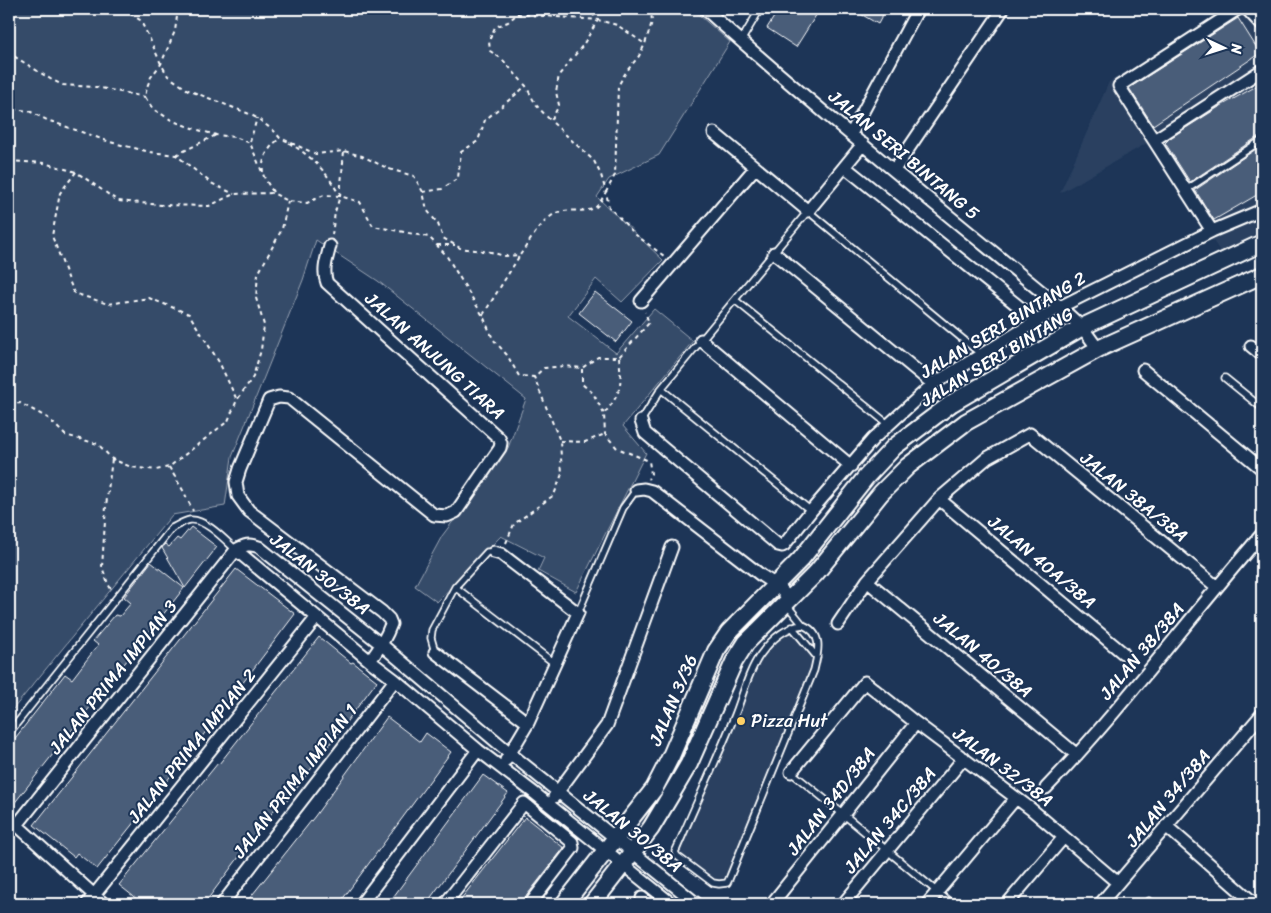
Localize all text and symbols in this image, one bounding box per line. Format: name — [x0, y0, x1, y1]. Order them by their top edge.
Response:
north arrow — [1198, 22, 1248, 72]
text: N — [1224, 42, 1249, 55]
street label: JALAN SERI BINTANG 5 — [820, 81, 987, 228]
street label: JALAN SERI BINTANG 2 — [917, 267, 1089, 383]
street label: JALAN ANJUNG TIARA — [357, 283, 513, 428]
street label: JALAN SERI BINTANG — [917, 303, 1077, 411]
street label: JALAN 38A/38A — [1072, 443, 1195, 551]
street label: JALAN 40A/38A — [980, 506, 1103, 617]
street label: JALAN 30/38A — [262, 524, 377, 624]
street label: JALAN PRIMA IMPIAN 3 — [40, 592, 186, 762]
street label: JALAN 38/38A — [1091, 595, 1193, 708]
street label: JALAN 40/38A — [925, 603, 1040, 706]
street label: JALAN 3/36 — [639, 649, 707, 752]
street label: JALAN PRIMA IMPIAN 2 — [119, 661, 265, 831]
street label: JALAN PRIMA IMPIAN 1 — [224, 696, 366, 866]
place label: Pizza Hut — [751, 705, 828, 737]
marker: Pizza Hut — [735, 715, 747, 727]
street label: JALAN 32/38A — [945, 718, 1060, 816]
street label: JALAN 34D/38A — [777, 740, 884, 863]
street label: JALAN 34/38A — [1116, 742, 1219, 855]
street label: JALAN 34C/38A — [835, 759, 944, 881]
street label: JALAN 30/38A — [575, 780, 690, 881]

